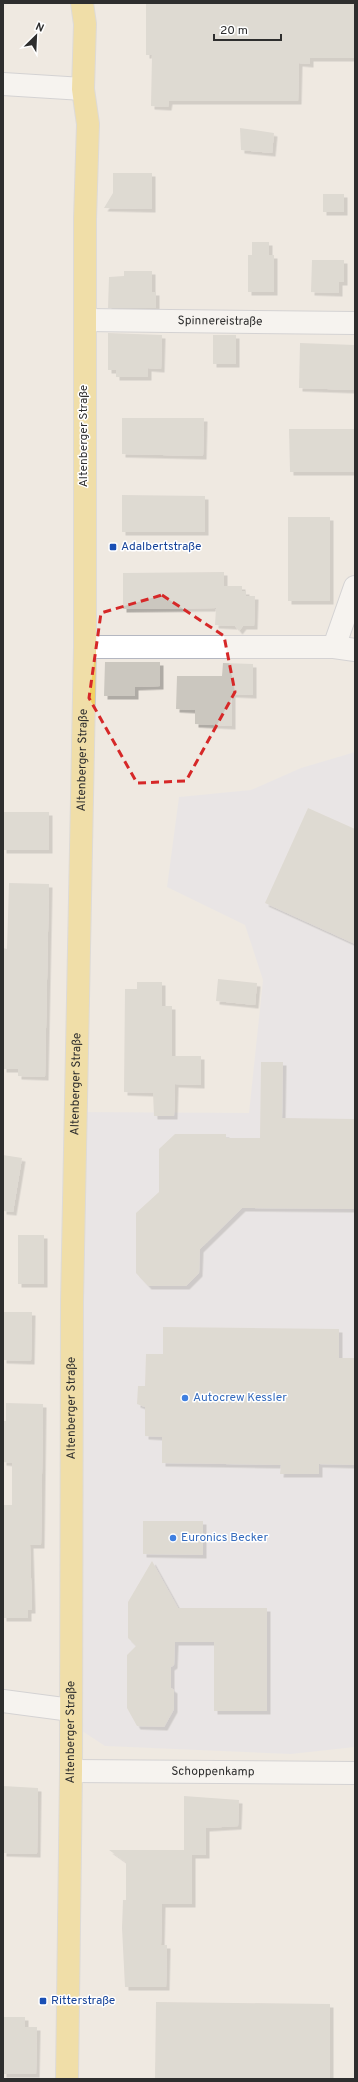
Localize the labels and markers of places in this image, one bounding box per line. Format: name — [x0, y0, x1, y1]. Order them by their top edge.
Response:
place label: Adalbertstraße — [121, 539, 201, 555]
marker: Adalbertstraße — [108, 542, 118, 552]
place label: Autocrew Kessler — [193, 1390, 287, 1406]
marker: Autocrew Kessler — [180, 1393, 190, 1403]
place label: Euronics Becker — [181, 1530, 268, 1546]
marker: Euronics Becker — [168, 1533, 178, 1543]
place label: Ritterstraße — [51, 1993, 115, 2009]
marker: Ritterstraße — [38, 1996, 48, 2006]

